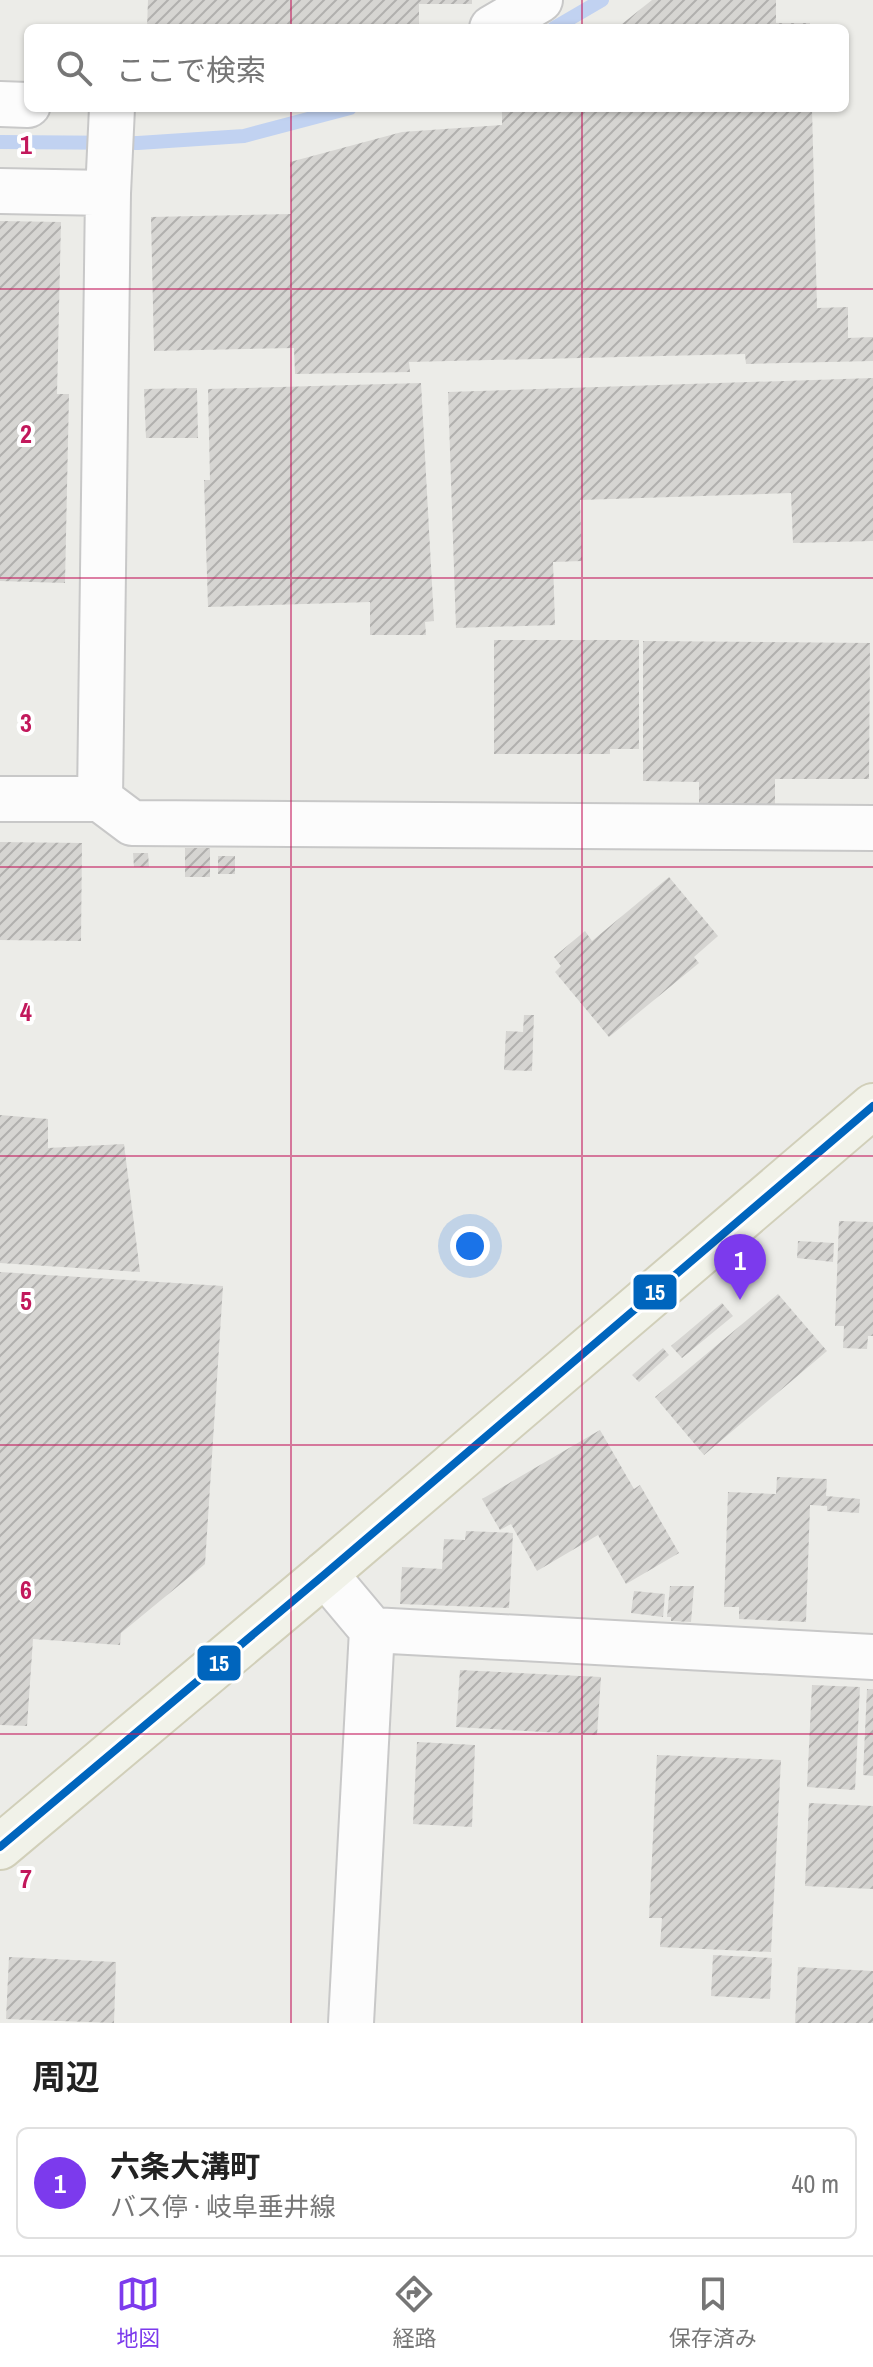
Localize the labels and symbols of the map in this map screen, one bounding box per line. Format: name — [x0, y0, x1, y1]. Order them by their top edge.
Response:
text: 1 — [20, 127, 32, 162]
text: 2 — [20, 416, 32, 451]
text: 3 — [20, 705, 32, 740]
text: 4 — [20, 994, 32, 1029]
your location — [450, 1226, 490, 1266]
pin: 1 — [714, 1234, 766, 1300]
line badge: 15 — [632, 1273, 678, 1311]
text: 15 — [645, 1277, 665, 1307]
text: 5 — [20, 1283, 32, 1318]
text: 6 — [20, 1572, 32, 1607]
line badge: 15 — [196, 1644, 242, 1682]
text: 15 — [209, 1648, 229, 1678]
text: 7 — [20, 1861, 32, 1896]

